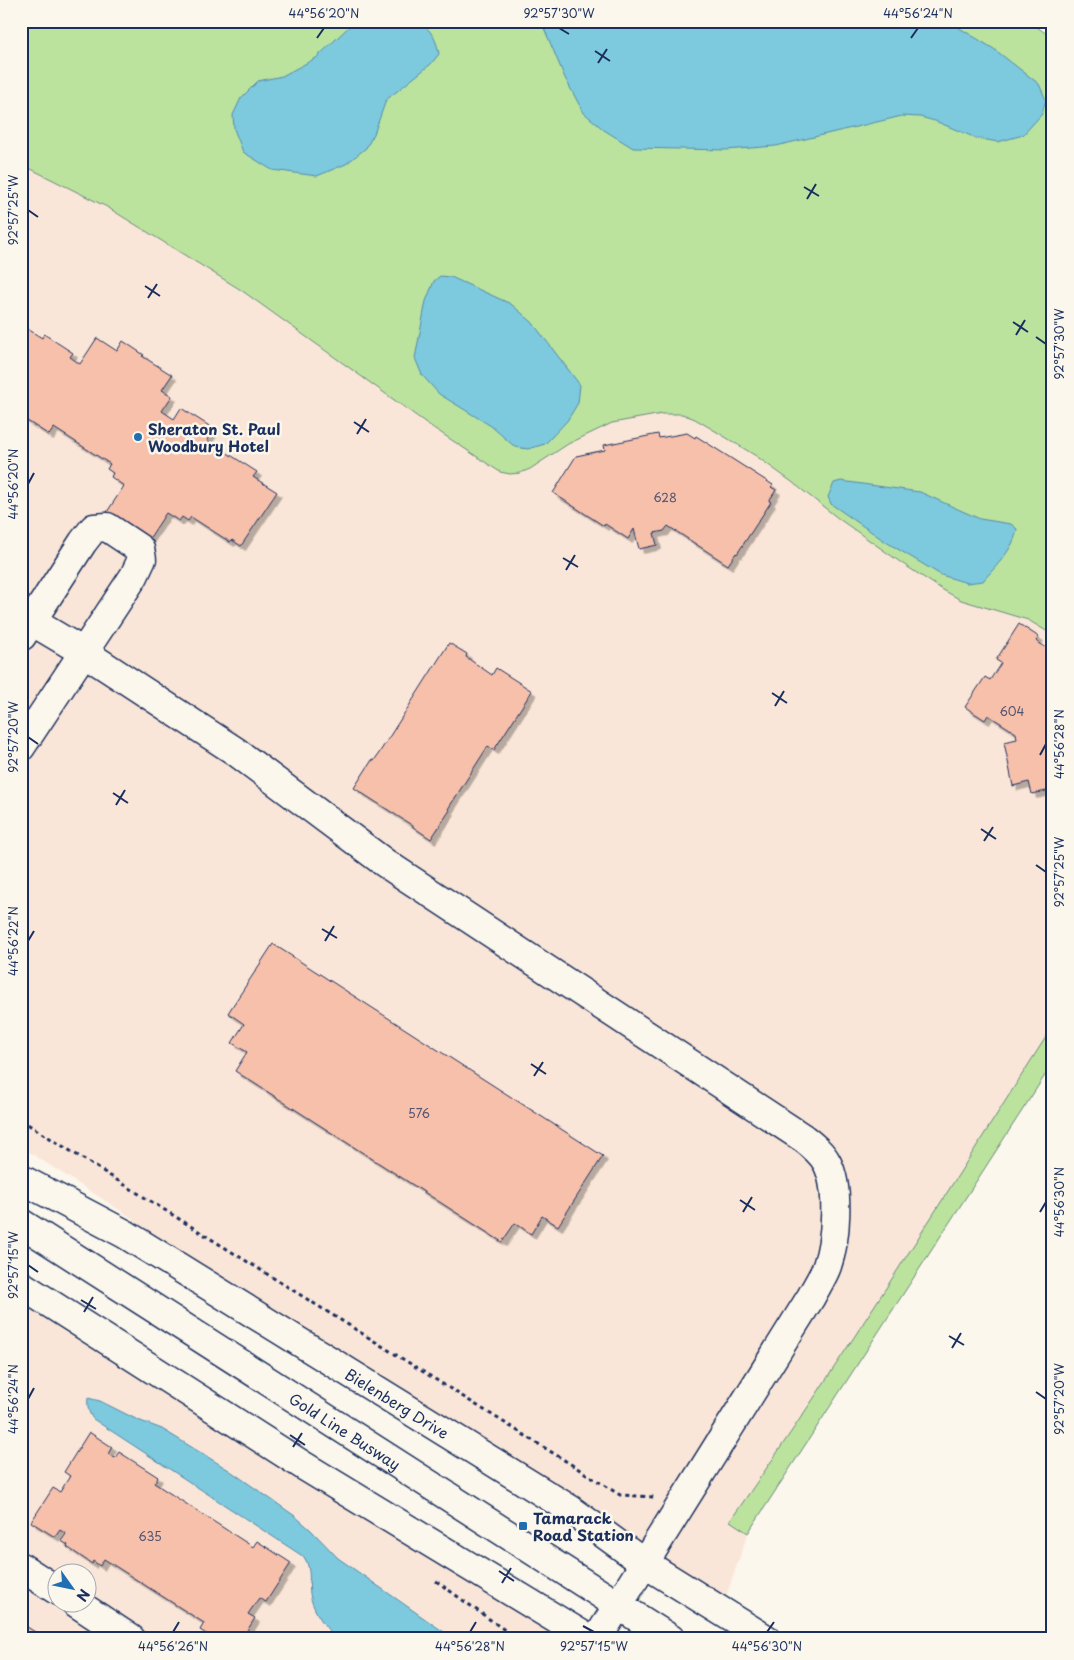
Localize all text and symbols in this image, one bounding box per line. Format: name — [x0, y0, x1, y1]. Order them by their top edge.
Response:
text: 44°56'20"N — [289, 4, 359, 22]
text: 92°57'30"W — [523, 4, 595, 22]
text: 44°56'24"N — [883, 4, 953, 22]
text: 92°57'25"W — [4, 174, 22, 245]
text: 92°57'30"W — [1050, 308, 1068, 380]
place label: Sheraton St. Paul Woodbury Hotel — [148, 417, 280, 457]
marker: Sheraton St. Paul Woodbury Hotel — [132, 431, 144, 443]
text: 44°56'20"N — [4, 449, 22, 519]
house number: 628 — [653, 488, 677, 506]
text: 92°57'20"W — [4, 700, 22, 773]
house number: 604 — [999, 702, 1025, 720]
text: 44°56'28"N — [1050, 709, 1068, 779]
text: 92°57'25"W — [1050, 836, 1068, 907]
text: 44°56'22"N — [4, 906, 22, 976]
house number: 576 — [408, 1104, 430, 1122]
text: 44°56'30"N — [1050, 1167, 1068, 1237]
text: 92°57'15"W — [4, 1230, 22, 1299]
street label: Bielenberg Drive — [341, 1362, 454, 1443]
text: 92°57'20"W — [1050, 1362, 1068, 1435]
text: 44°56'24"N — [4, 1364, 22, 1434]
street label: Gold Line Busway — [285, 1386, 405, 1475]
place label: Tamarack Road Station — [533, 1506, 634, 1546]
marker: Tamarack Road Station — [517, 1520, 529, 1532]
house number: 635 — [138, 1527, 162, 1545]
north arrow — [48, 1562, 98, 1612]
text: N — [71, 1585, 95, 1606]
text: 44°56'26"N — [138, 1637, 208, 1655]
text: 44°56'28"N — [435, 1637, 505, 1655]
text: 92°57'15"W — [560, 1637, 629, 1655]
text: 44°56'30"N — [732, 1637, 802, 1655]

